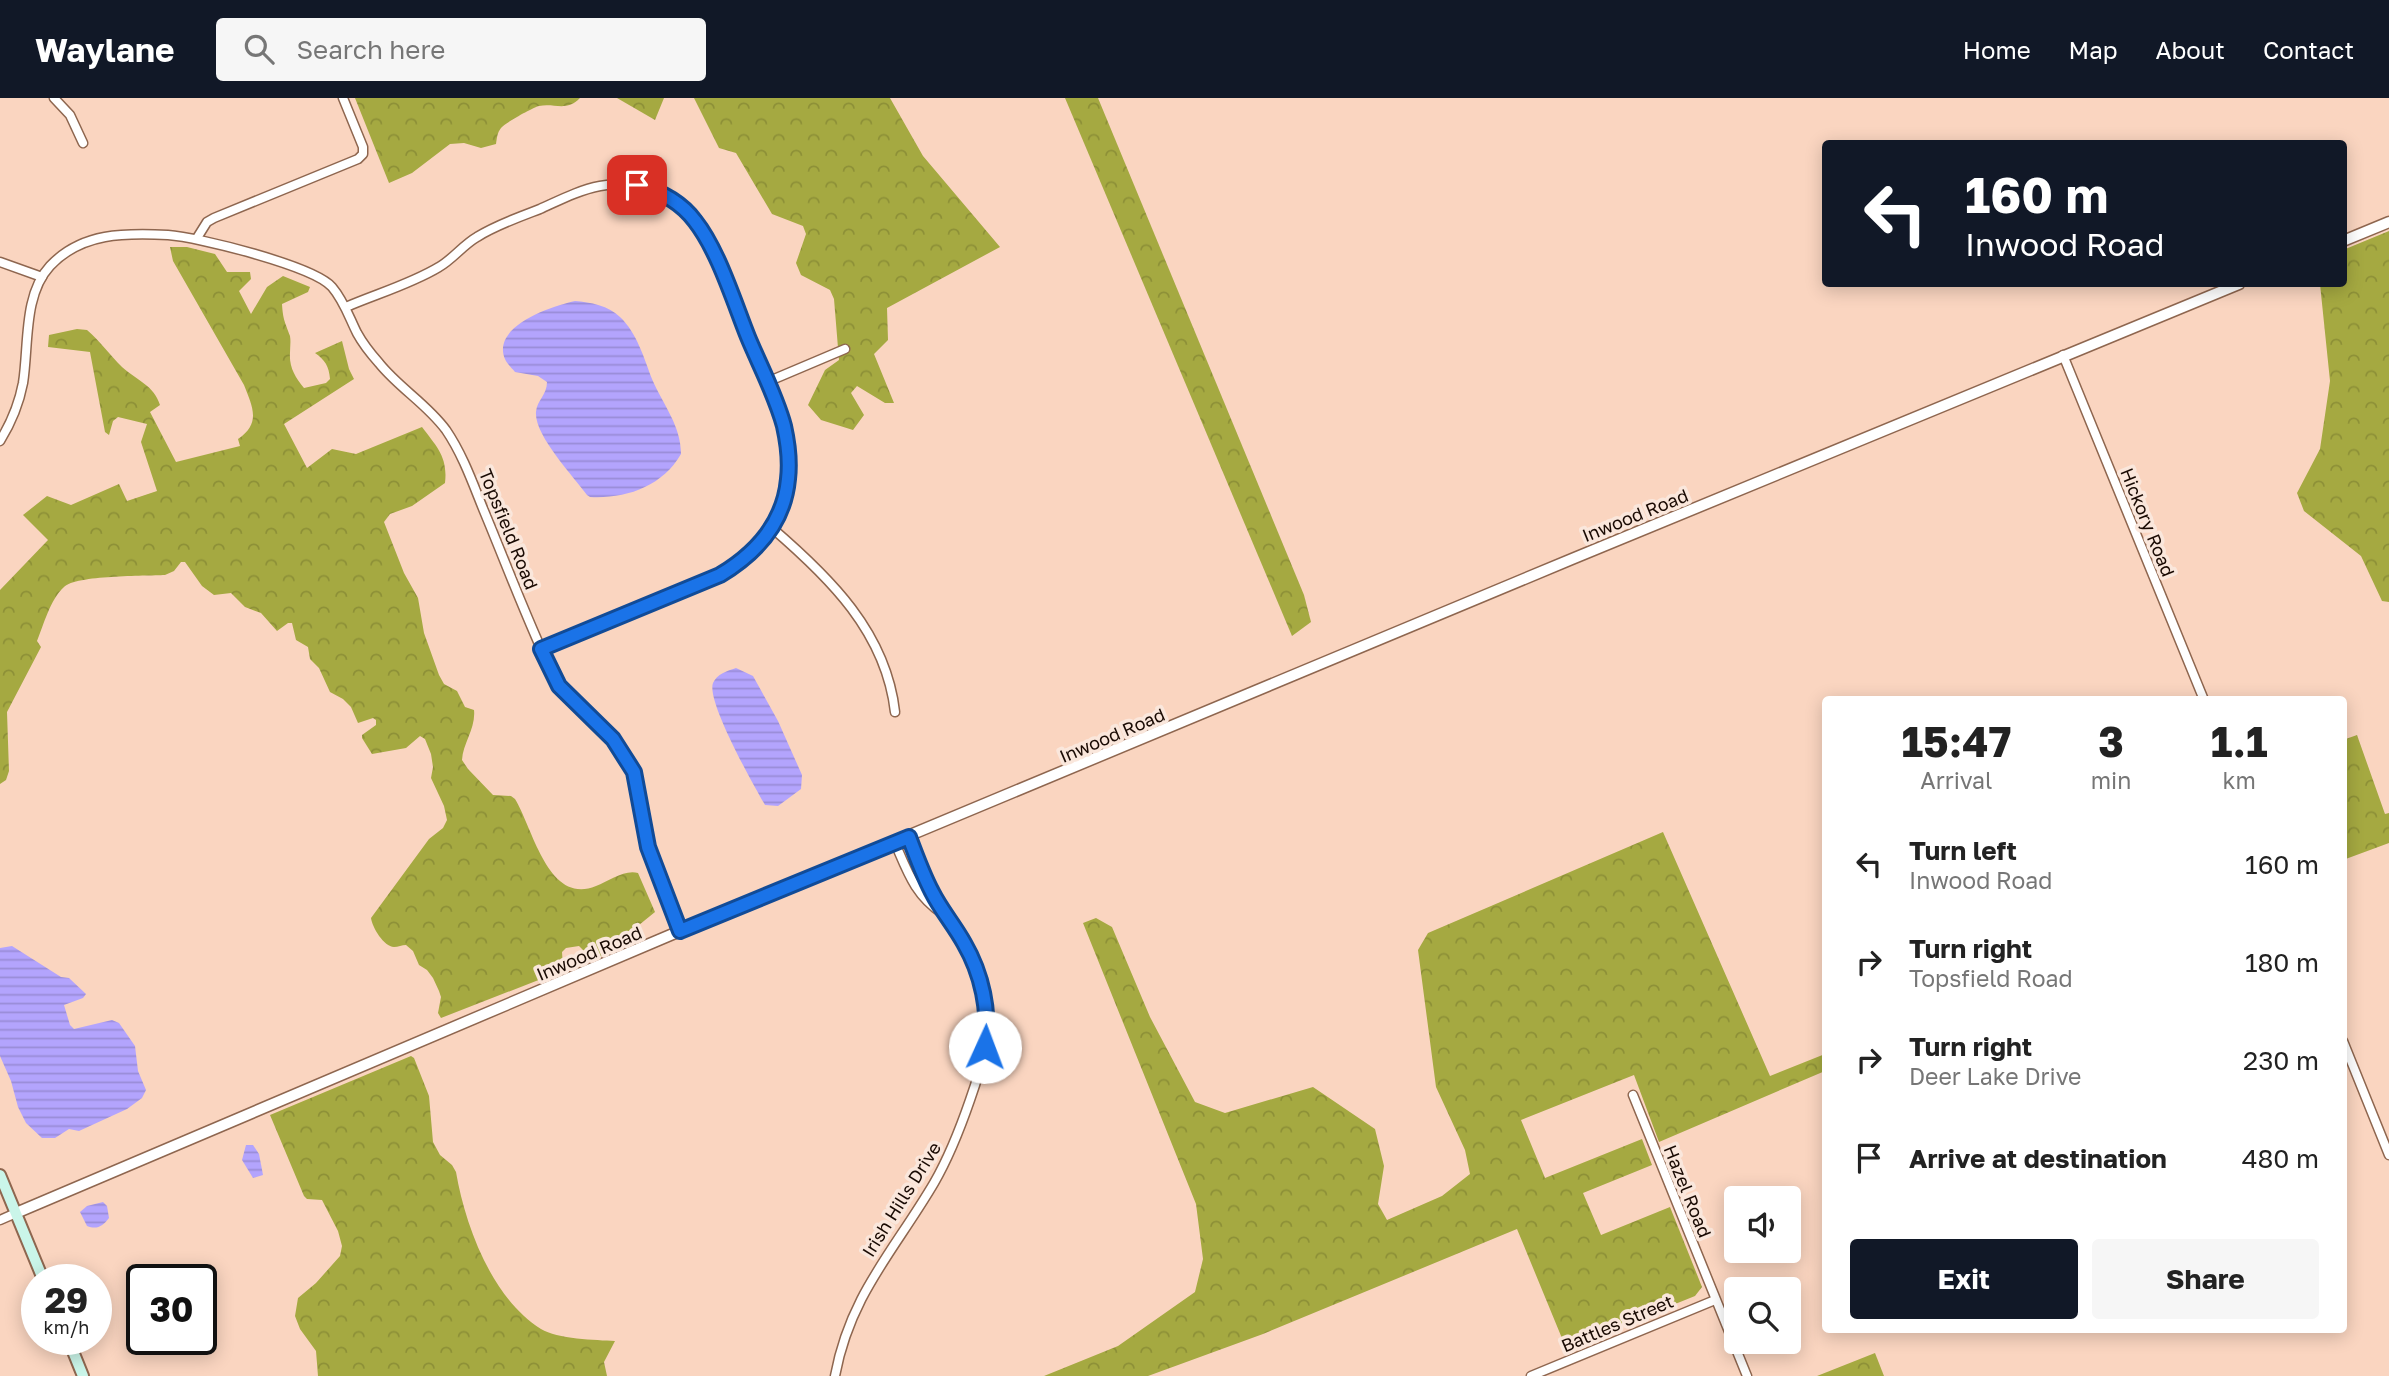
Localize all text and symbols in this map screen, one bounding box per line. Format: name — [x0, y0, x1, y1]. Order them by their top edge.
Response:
search box — [216, 18, 706, 81]
text: Waylane — [35, 30, 174, 69]
icon: search — [240, 30, 278, 68]
text: Search here — [296, 34, 445, 65]
text: Home — [1963, 35, 2031, 64]
text: Map — [2069, 35, 2118, 64]
text: About — [2156, 35, 2225, 64]
text: Contact — [2263, 35, 2354, 64]
pin — [607, 155, 667, 215]
text: 160 m — [1965, 165, 2108, 224]
icon: arrive — [618, 166, 656, 204]
icon: left — [1850, 168, 1941, 259]
text: Inwood Road — [1965, 225, 2165, 263]
street label: Hickory Road — [2116, 464, 2180, 580]
street label: Topsfield Road — [475, 466, 543, 592]
street label: Inwood Road — [1579, 484, 1691, 546]
street label: Inwood Road — [1056, 703, 1168, 767]
text: 15:47 — [1901, 716, 2011, 766]
text: 3 — [2098, 716, 2124, 766]
text: 1.1 — [2211, 716, 2268, 766]
text: Arrival — [1920, 766, 1992, 794]
text: min — [2091, 766, 2131, 794]
text: km — [2223, 766, 2256, 794]
text: Turn left — [1909, 835, 2017, 866]
icon: left — [1850, 845, 1888, 883]
text: 160 m — [2245, 849, 2319, 880]
text: Inwood Road — [1909, 866, 2052, 894]
street label: Inwood Road — [533, 921, 645, 985]
text: Turn right — [1909, 933, 2032, 964]
icon: right — [1850, 943, 1888, 981]
text: 180 m — [2245, 947, 2319, 978]
text: Topsfield Road — [1909, 964, 2073, 992]
position arrow — [948, 1010, 1022, 1084]
text: Turn right — [1909, 1031, 2032, 1062]
icon: right — [1850, 1041, 1888, 1079]
text: 230 m — [2243, 1045, 2319, 1076]
text: Deer Lake Drive — [1909, 1062, 2081, 1090]
street label: Irish Hills Drive — [857, 1138, 945, 1260]
icon: arrive — [1850, 1139, 1888, 1177]
street label: Hazel Road — [1659, 1142, 1717, 1240]
text: Arrive at destination — [1909, 1143, 2167, 1174]
text: 480 m — [2242, 1143, 2319, 1174]
map controls — [1724, 1186, 1801, 1354]
button: sound — [1724, 1186, 1801, 1263]
button: Exit — [1850, 1239, 2078, 1319]
button: Share — [2092, 1239, 2319, 1319]
speed limit sign: 30 — [126, 1264, 217, 1355]
button: search — [1724, 1277, 1801, 1354]
text: 29 — [45, 1279, 88, 1321]
street label: Battles Street — [1558, 1290, 1676, 1356]
text: km/h — [44, 1316, 89, 1338]

